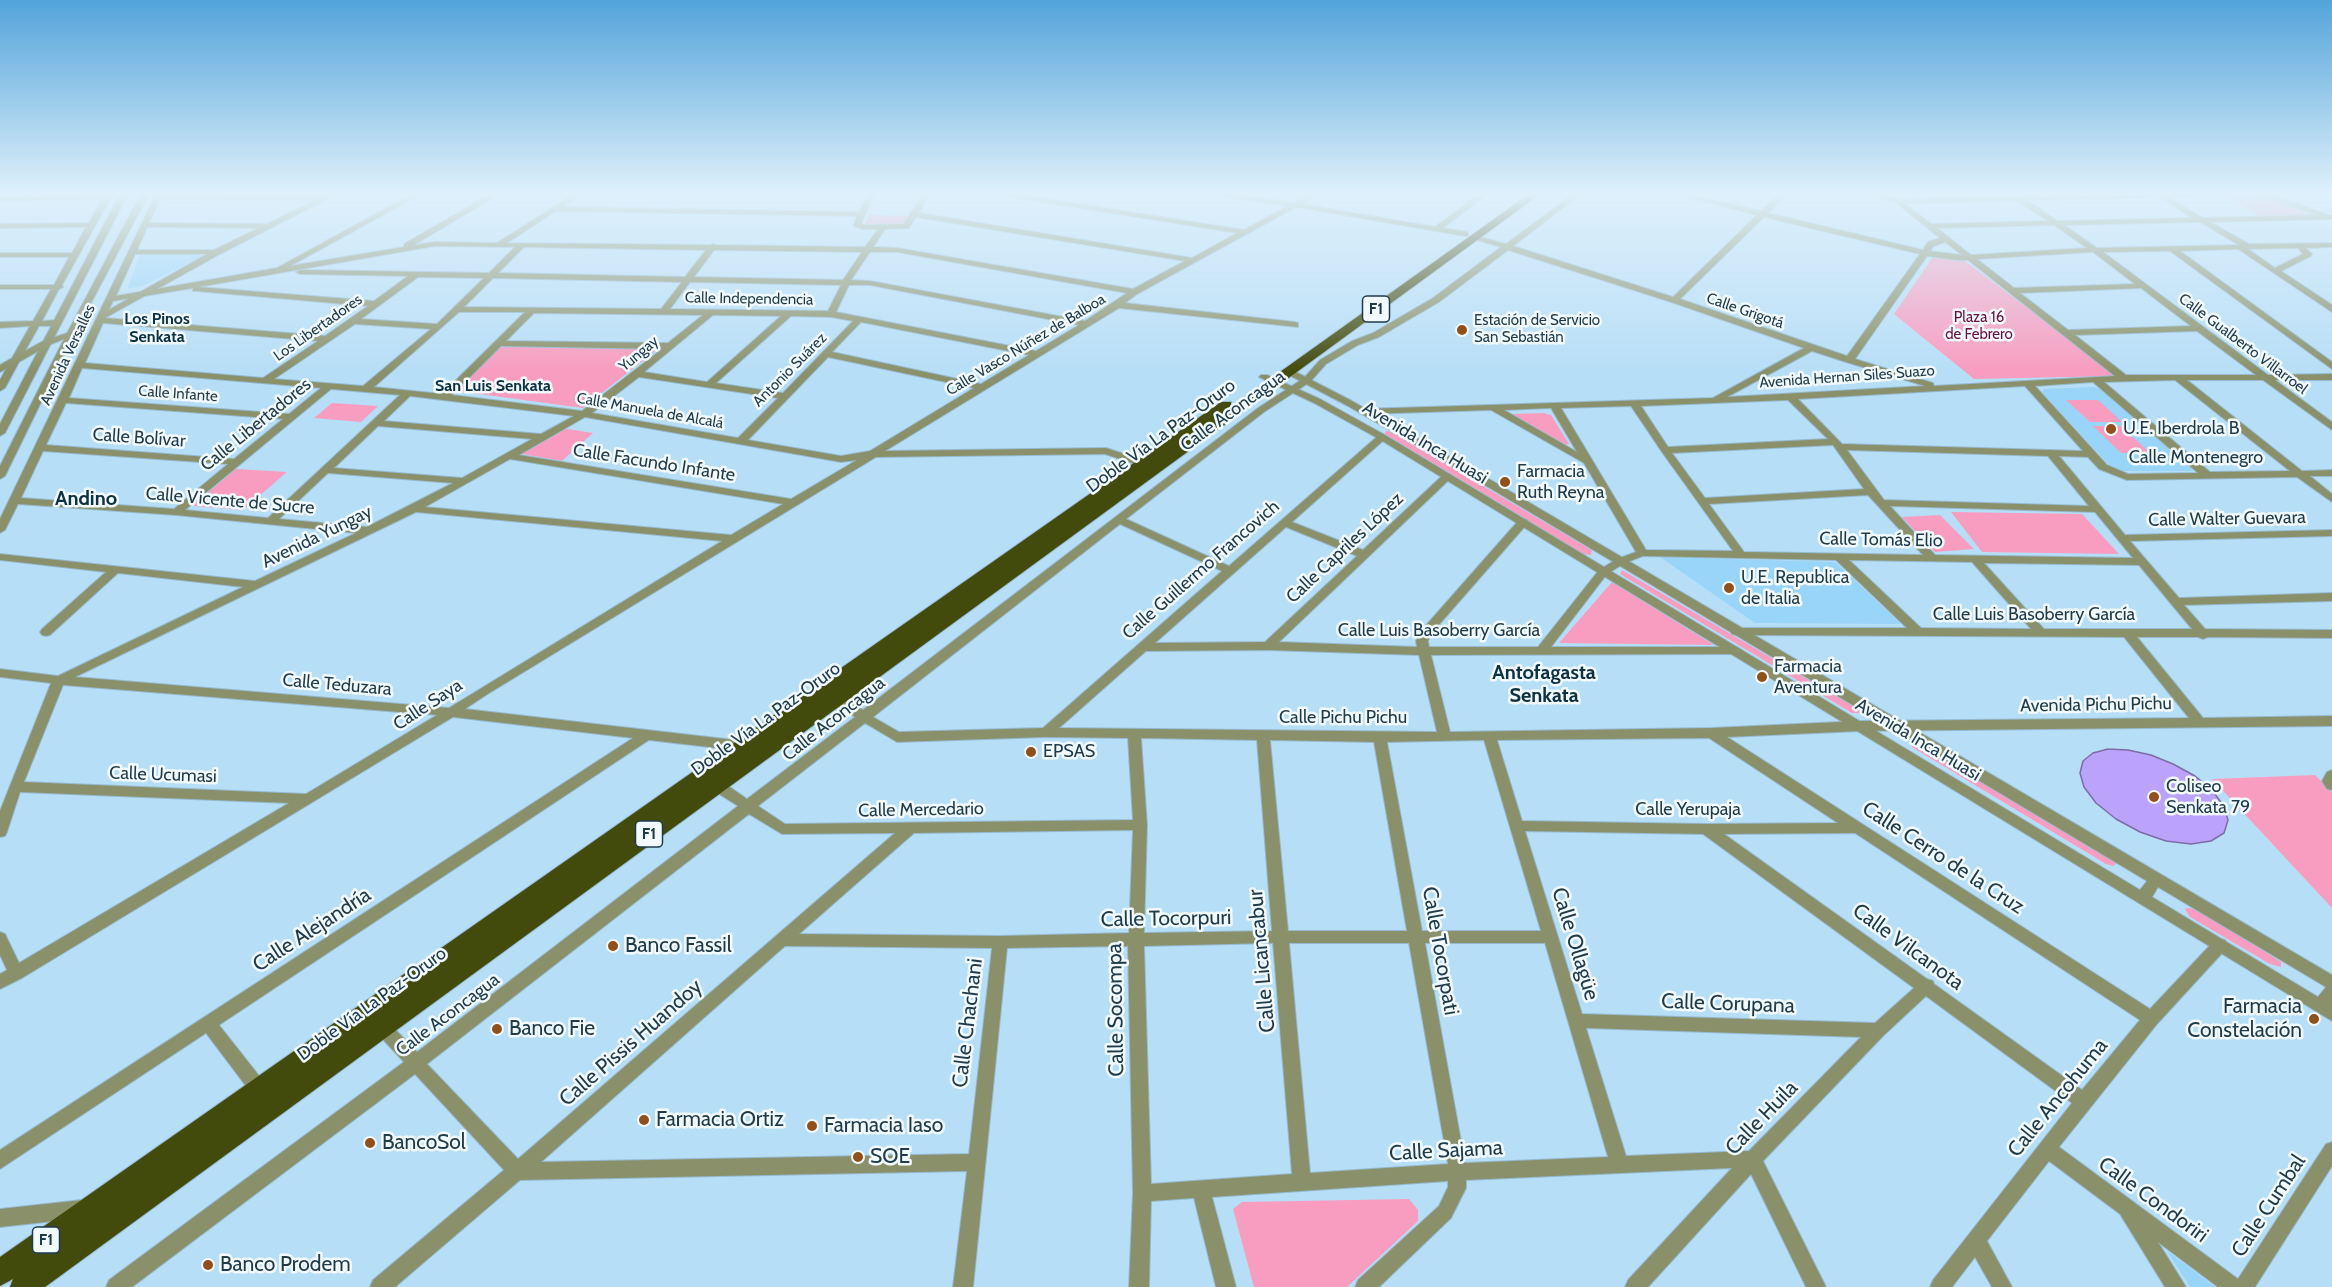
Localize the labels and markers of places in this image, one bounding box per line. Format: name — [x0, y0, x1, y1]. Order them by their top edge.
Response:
place label: Estación de Servicio San Sebastián — [1474, 312, 1600, 347]
marker: Estación de Servicio San Sebastián — [1455, 323, 1469, 337]
place label: U.E. Iberdrola B — [2123, 418, 2239, 440]
marker: U.E. Iberdrola B — [2104, 422, 2118, 436]
place label: Farmacia Ruth Reyna — [1517, 461, 1604, 504]
marker: Farmacia Ruth Reyna — [1498, 475, 1512, 489]
place label: U.E. Republica de Italia — [1741, 567, 1849, 610]
marker: U.E. Republica de Italia — [1722, 581, 1736, 595]
place label: Farmacia Aventura — [1774, 656, 1842, 698]
marker: Farmacia Aventura — [1755, 670, 1769, 684]
place label: EPSAS — [1043, 741, 1095, 763]
marker: EPSAS — [1024, 745, 1038, 759]
place label: Coliseo Senkata 79 — [2166, 776, 2250, 818]
marker: Coliseo Senkata 79 — [2147, 790, 2161, 804]
place label: Banco Fassil — [625, 933, 732, 959]
marker: Banco Fassil — [606, 939, 620, 953]
place label: Farmacia Constelación — [2187, 994, 2302, 1044]
marker: Farmacia Constelación — [2307, 1012, 2321, 1026]
place label: Banco Fie — [509, 1016, 595, 1042]
marker: Banco Fie — [490, 1022, 504, 1036]
place label: Farmacia Ortiz — [656, 1107, 784, 1133]
marker: Farmacia Ortiz — [637, 1113, 651, 1127]
place label: Farmacia Iaso — [824, 1113, 943, 1139]
marker: Farmacia Iaso — [805, 1119, 819, 1133]
place label: BancoSol — [382, 1130, 466, 1156]
marker: BancoSol — [363, 1136, 377, 1150]
place label: SOE — [870, 1144, 910, 1170]
marker: SOE — [851, 1150, 865, 1164]
place label: Banco Prodem — [220, 1252, 351, 1278]
marker: Banco Prodem — [201, 1258, 215, 1272]

